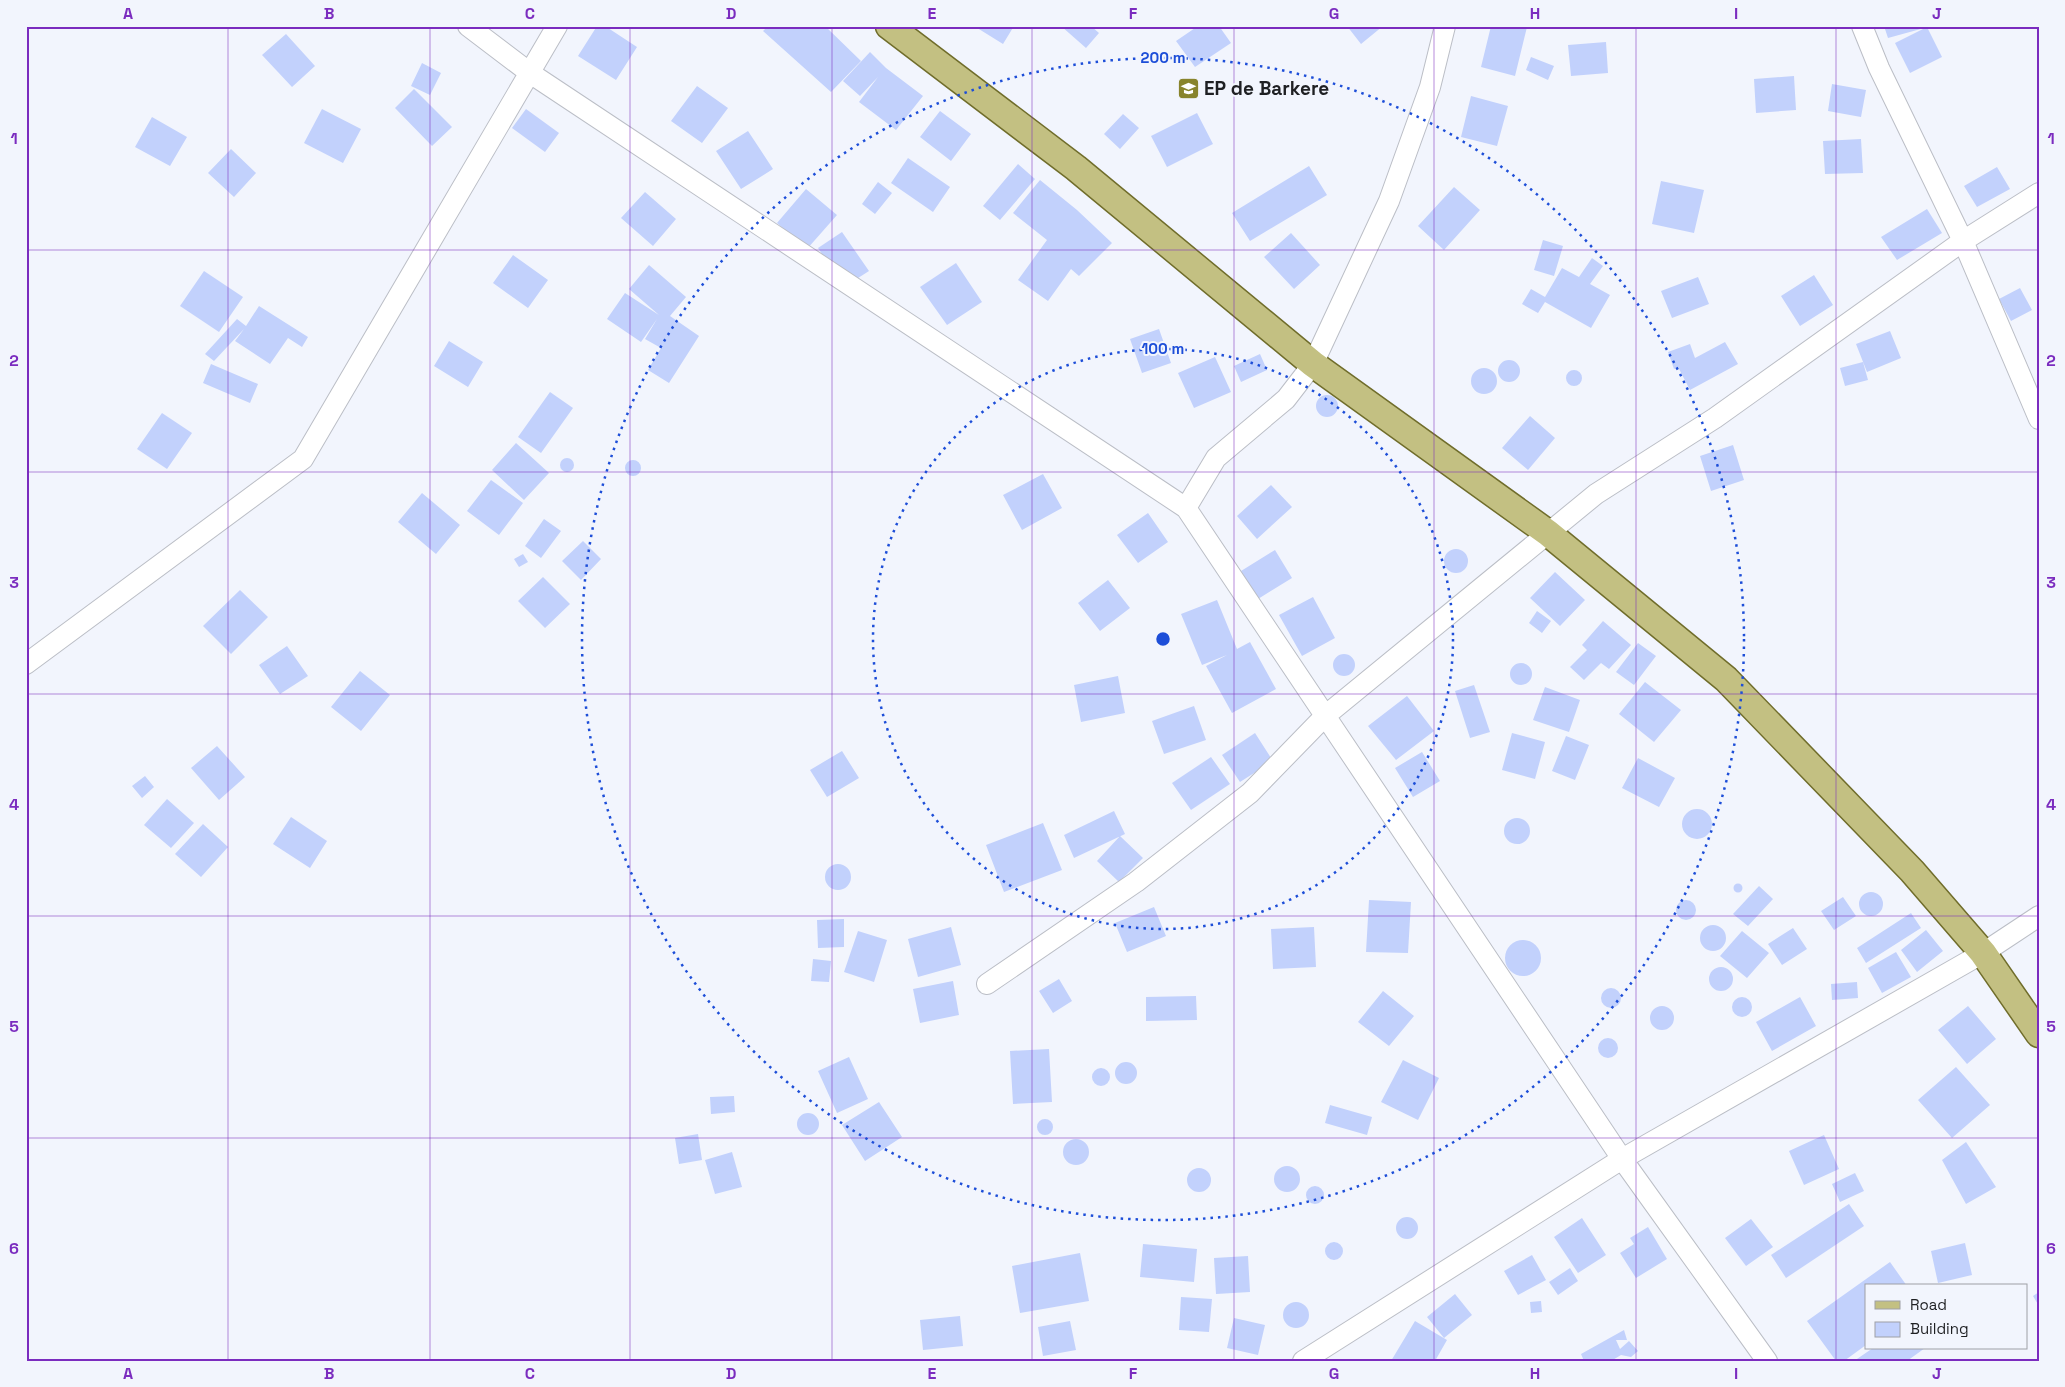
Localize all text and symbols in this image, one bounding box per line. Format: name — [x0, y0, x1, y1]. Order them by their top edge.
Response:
text: A — [123, 3, 133, 24]
text: B — [324, 3, 334, 24]
text: C — [525, 3, 535, 24]
text: D — [726, 3, 736, 24]
text: E — [928, 3, 937, 24]
text: F — [1129, 3, 1138, 24]
text: G — [1329, 3, 1339, 24]
text: H — [1530, 3, 1540, 24]
text: I — [1734, 3, 1738, 24]
text: J — [1932, 3, 1942, 24]
text: 200 m — [1141, 48, 1185, 67]
school or university icon: EP de Barkere — [1176, 76, 1200, 100]
place label: EP de Barkere — [1204, 76, 1329, 101]
text: 1 — [10, 128, 18, 149]
text: 1 — [2047, 128, 2055, 149]
text: 100 m — [1142, 339, 1184, 358]
text: 2 — [9, 350, 19, 371]
text: 2 — [2046, 350, 2056, 371]
text: 3 — [9, 572, 19, 593]
text: 3 — [2046, 572, 2056, 593]
centre of rings — [1154, 630, 1172, 648]
text: 4 — [9, 794, 19, 815]
text: 4 — [2046, 794, 2056, 815]
text: 5 — [9, 1016, 19, 1037]
text: 5 — [2046, 1016, 2056, 1037]
text: 6 — [9, 1238, 19, 1259]
text: 6 — [2046, 1238, 2056, 1259]
legend — [1865, 1284, 2028, 1350]
text: Road — [1910, 1295, 1947, 1314]
text: Building — [1910, 1319, 1969, 1338]
text: A — [123, 1363, 133, 1384]
text: B — [324, 1363, 334, 1384]
text: C — [525, 1363, 535, 1384]
text: D — [726, 1363, 736, 1384]
text: E — [928, 1363, 937, 1384]
text: F — [1129, 1363, 1138, 1384]
text: G — [1329, 1363, 1339, 1384]
text: H — [1530, 1363, 1540, 1384]
text: I — [1734, 1363, 1738, 1384]
text: J — [1932, 1363, 1942, 1384]

